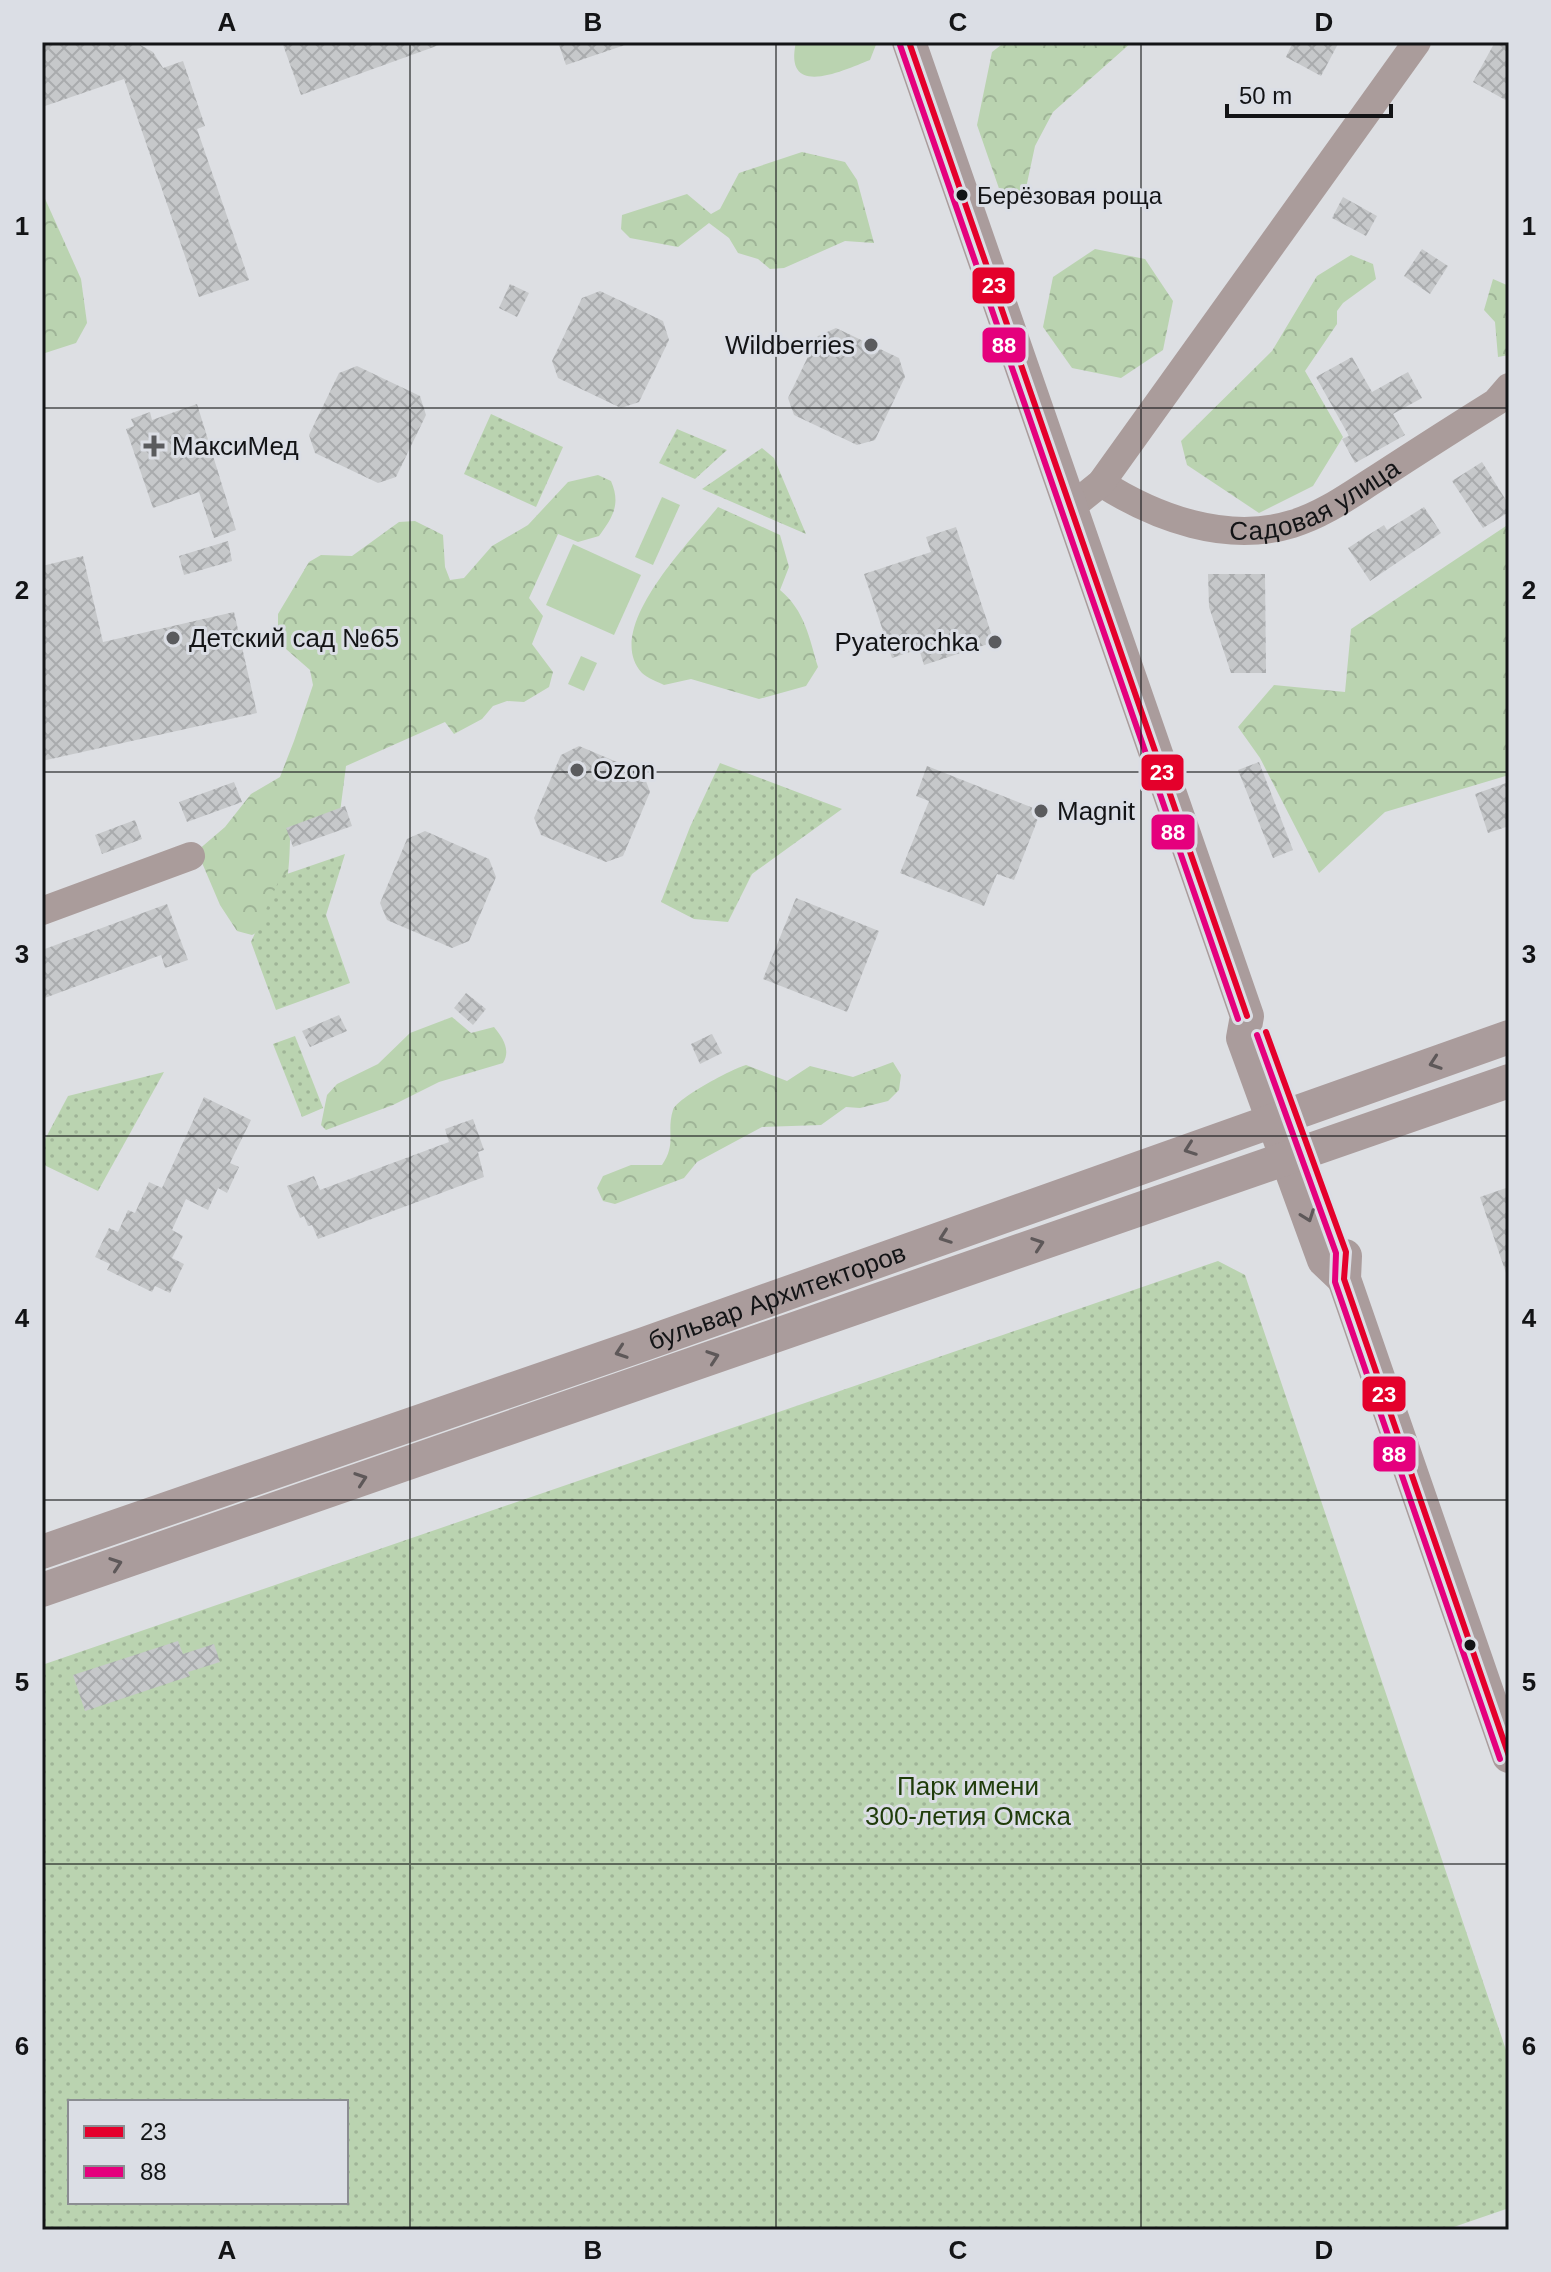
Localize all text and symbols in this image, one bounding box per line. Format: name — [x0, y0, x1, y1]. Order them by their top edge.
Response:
text: A — [218, 7, 237, 37]
text: B — [584, 7, 602, 37]
text: C — [949, 7, 968, 37]
text: D — [1315, 7, 1333, 37]
scale bar — [1227, 68, 1391, 118]
text: 50 m — [1239, 82, 1292, 109]
place label: Берёзовая роща — [977, 182, 1163, 209]
marker: Берёзовая роща — [954, 187, 970, 203]
text: 1 — [15, 211, 29, 241]
text: 1 — [1522, 211, 1536, 241]
line badge: 23 — [971, 266, 1016, 305]
text: 23 — [982, 273, 1006, 298]
line badge: 88 — [981, 326, 1027, 364]
place label: Wildberries — [725, 330, 855, 360]
text: 88 — [992, 333, 1016, 358]
marker: Wildberries — [862, 336, 880, 354]
place label: МаксиМед — [172, 431, 299, 461]
marker: МаксиМед — [143, 435, 165, 457]
street label: Садовая улица — [1229, 452, 1406, 546]
text: 2 — [15, 575, 29, 605]
text: 2 — [1522, 575, 1536, 605]
place label: Детский сад №65 — [189, 623, 399, 653]
place label: Pyaterochka — [834, 627, 980, 657]
marker: Детский сад №65 — [164, 629, 182, 647]
marker: Pyaterochka — [986, 633, 1004, 651]
line badge: 23 — [1140, 753, 1185, 792]
place label: Ozon — [593, 755, 655, 785]
text: 23 — [1150, 760, 1174, 785]
marker: Ozon — [568, 761, 586, 779]
place label: Magnit — [1057, 796, 1136, 826]
marker: Magnit — [1032, 802, 1050, 820]
line badge: 88 — [1150, 813, 1196, 851]
text: 88 — [1161, 820, 1185, 845]
text: 3 — [15, 939, 29, 969]
text: 3 — [1522, 939, 1536, 969]
one-way arrow — [1429, 1053, 1443, 1069]
one-way arrow — [1184, 1140, 1198, 1156]
one-way arrow — [1298, 1208, 1315, 1222]
one-way arrow — [939, 1227, 953, 1243]
street label: бульвар Архитекторов — [644, 1237, 910, 1356]
one-way arrow — [1030, 1238, 1044, 1254]
text: 4 — [15, 1303, 30, 1333]
text: 4 — [1522, 1303, 1537, 1333]
one-way arrow — [615, 1342, 629, 1358]
one-way arrow — [705, 1350, 719, 1366]
line badge: 23 — [1361, 1375, 1407, 1413]
text: 23 — [1372, 1382, 1396, 1407]
line badge: 88 — [1372, 1435, 1417, 1473]
text: 88 — [1382, 1442, 1406, 1467]
one-way arrow — [353, 1472, 367, 1488]
one-way arrow — [108, 1558, 122, 1574]
unlabelled marker — [1462, 1637, 1478, 1653]
text: 5 — [15, 1667, 29, 1697]
text: 5 — [1522, 1667, 1536, 1697]
park label: Парк имени 300-летия Омска — [865, 1771, 1072, 1831]
text: 6 — [15, 2031, 29, 2061]
text: 6 — [1522, 2031, 1536, 2061]
legend — [68, 2100, 348, 2204]
text: 23 — [140, 2118, 167, 2145]
text: 88 — [140, 2158, 167, 2185]
text: A — [218, 2235, 237, 2265]
text: B — [584, 2235, 602, 2265]
text: C — [949, 2235, 968, 2265]
text: D — [1315, 2235, 1333, 2265]

